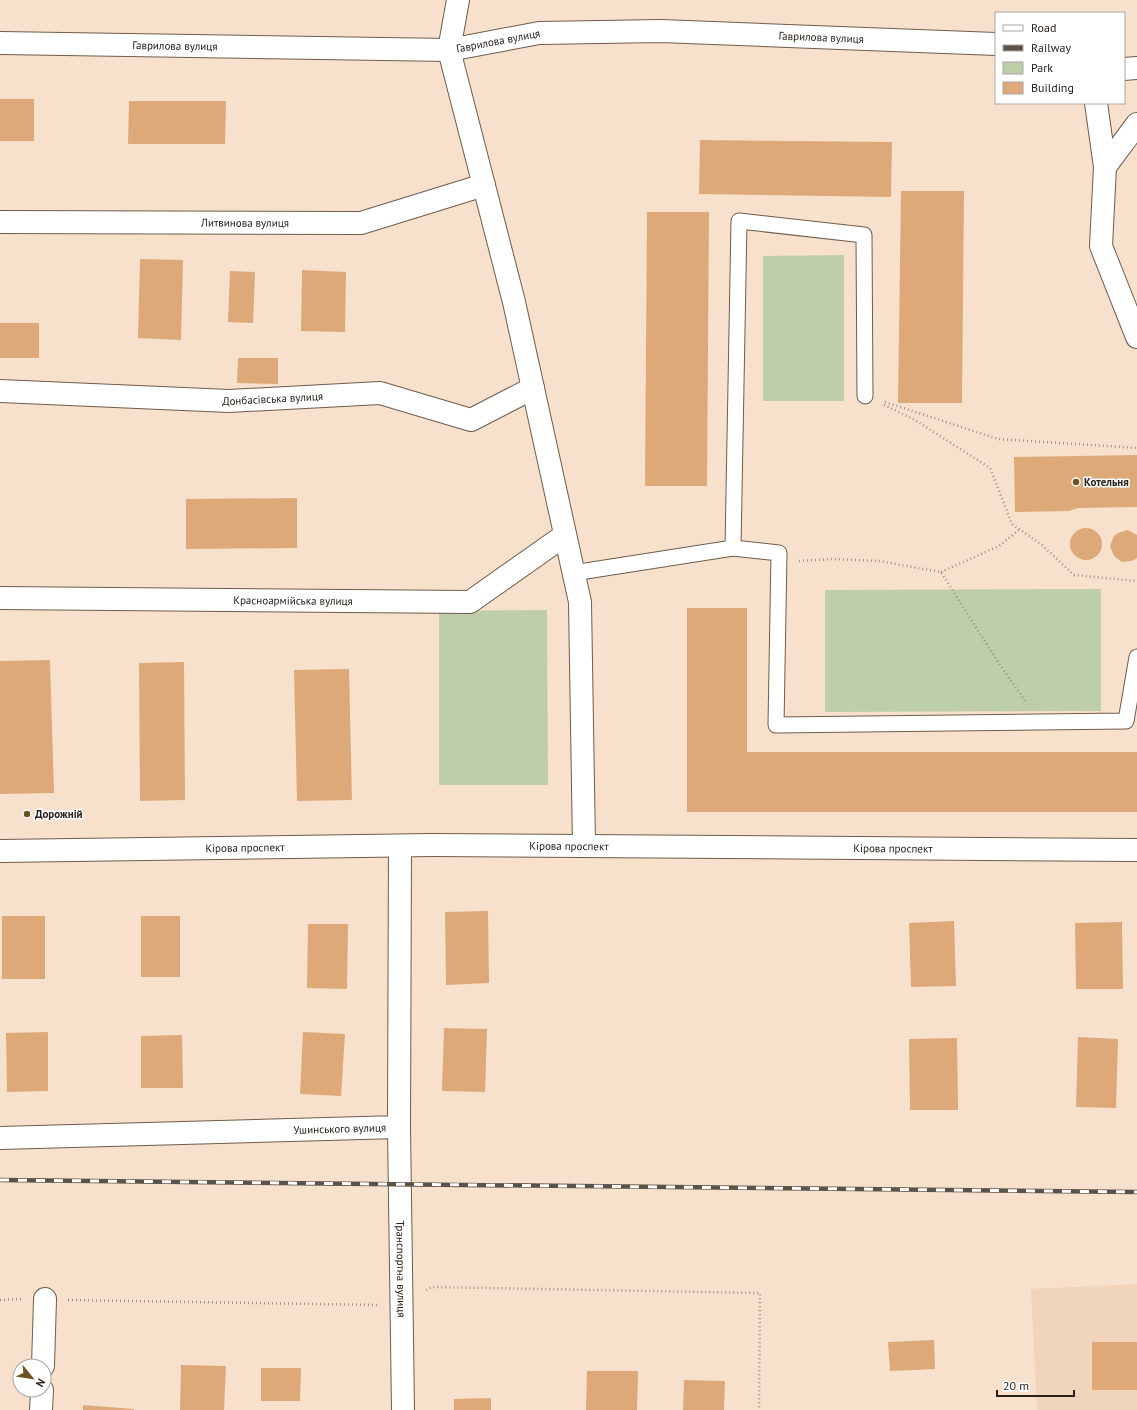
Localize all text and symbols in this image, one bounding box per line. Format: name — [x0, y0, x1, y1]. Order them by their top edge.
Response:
legend — [995, 12, 1125, 104]
text: Road — [1031, 20, 1056, 35]
street label: Гаврилова вулиця — [455, 26, 541, 56]
street label: Гаврилова вулиця — [778, 29, 864, 46]
street label: Гаврилова вулиця — [132, 38, 218, 53]
text: Railway — [1031, 40, 1071, 55]
text: Park — [1031, 60, 1053, 75]
text: Building — [1031, 80, 1074, 95]
street label: Литвинова вулиця — [200, 216, 289, 230]
street label: Донбасівська вулиця — [222, 389, 323, 408]
place label: Котельня — [1084, 475, 1129, 489]
marker: Котельня — [1071, 477, 1081, 487]
street label: Красноармійська вулиця — [233, 593, 353, 608]
place label: Дорожній — [35, 807, 83, 821]
marker: Дорожній — [22, 809, 32, 819]
street label: Кірова проспект — [529, 839, 609, 853]
street label: Кірова проспект — [205, 840, 285, 855]
street label: Кірова проспект — [853, 841, 933, 856]
street label: Ушинського вулиця — [293, 1120, 386, 1137]
street label: Транспортна вулиця — [393, 1220, 409, 1318]
north arrow — [12, 1358, 52, 1398]
scale bar — [997, 1372, 1074, 1398]
text: N — [33, 1376, 49, 1390]
text: 20 m — [1003, 1378, 1029, 1393]

